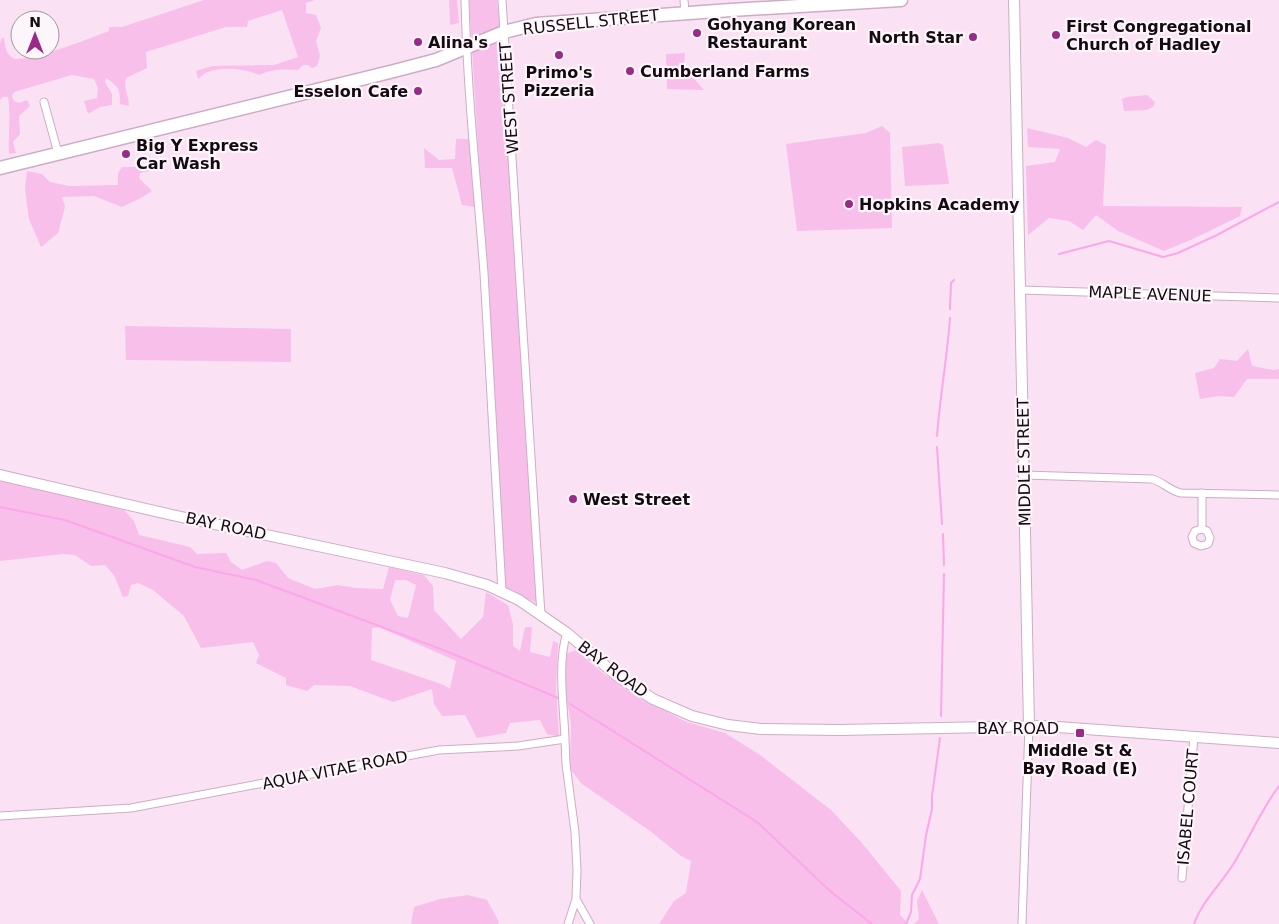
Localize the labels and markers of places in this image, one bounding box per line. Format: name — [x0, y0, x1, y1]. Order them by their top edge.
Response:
place label: Gohyang Korean Restaurant — [707, 15, 856, 52]
place label: First Congregational Church of Hadley — [1066, 17, 1251, 54]
marker: Gohyang Korean Restaurant — [691, 27, 703, 39]
place label: North Star — [868, 28, 963, 47]
marker: First Congregational Church of Hadley — [1050, 29, 1062, 41]
marker: North Star — [967, 31, 979, 43]
place label: Alina's — [428, 33, 488, 52]
marker: Alina's — [412, 36, 424, 48]
marker: Primo's Pizzeria — [553, 49, 565, 61]
place label: Cumberland Farms — [640, 62, 810, 81]
place label: Primo's Pizzeria — [524, 63, 594, 100]
marker: Cumberland Farms — [624, 65, 636, 77]
place label: Esselon Cafe — [293, 82, 408, 101]
marker: Esselon Cafe — [412, 85, 424, 97]
place label: Big Y Express Car Wash — [136, 136, 258, 173]
marker: Big Y Express Car Wash — [120, 148, 132, 160]
place label: Hopkins Academy — [859, 195, 1020, 214]
marker: Hopkins Academy — [843, 198, 855, 210]
place label: West Street — [583, 490, 690, 509]
marker: West Street — [567, 493, 579, 505]
marker: Middle St & Bay Road (E) — [1074, 727, 1086, 739]
place label: Middle St & Bay Road (E) — [1022, 741, 1138, 778]

